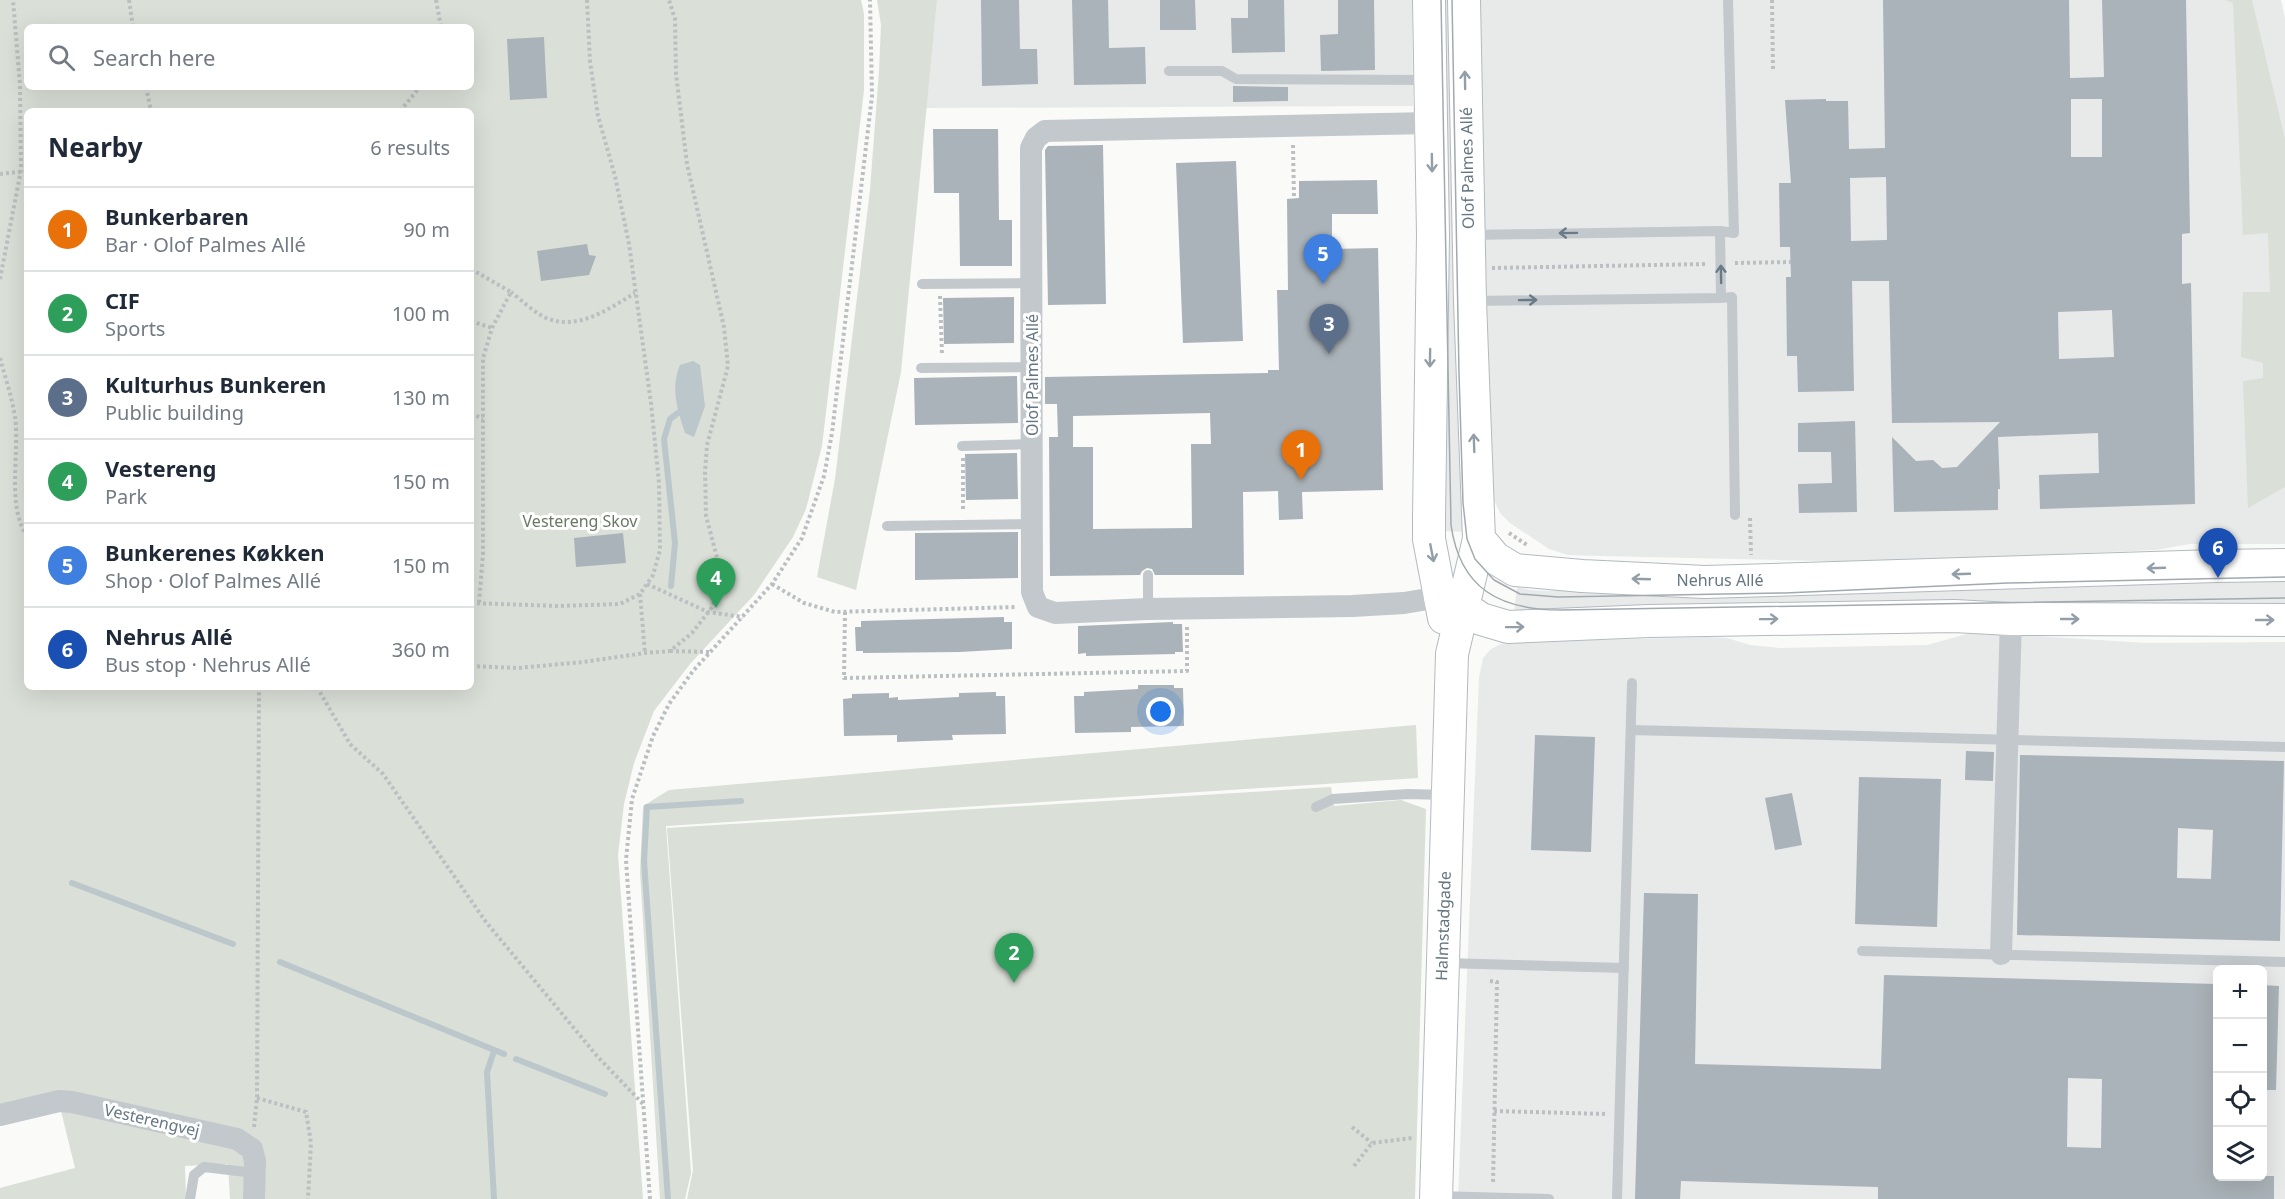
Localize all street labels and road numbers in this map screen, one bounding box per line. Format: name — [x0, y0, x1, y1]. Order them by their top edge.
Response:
street label: Olof Palmes Allé — [1455, 107, 1479, 229]
street label: Olof Palmes Allé — [1021, 314, 1043, 436]
street label: Nehrus Allé — [1677, 569, 1763, 591]
street label: Halmstadgade — [1430, 871, 1456, 981]
street label: Vesterengvej — [102, 1098, 202, 1142]

